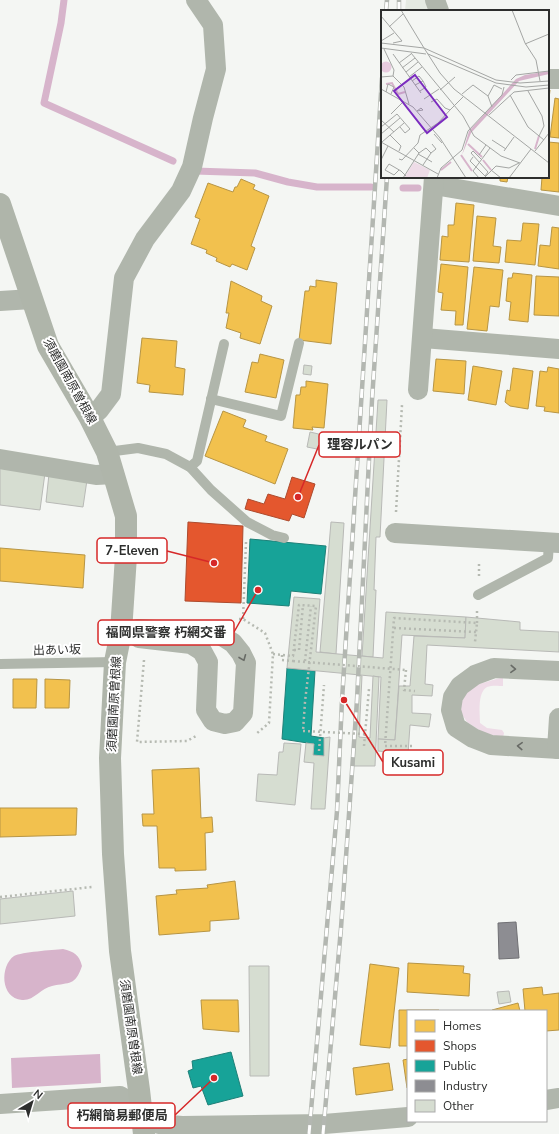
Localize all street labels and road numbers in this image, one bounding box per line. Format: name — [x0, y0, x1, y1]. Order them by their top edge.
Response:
street label: 須磨園南原曽根線 — [40, 335, 100, 427]
street label: 出あい坂 — [33, 642, 81, 658]
street label: 須磨園南原曽根線 — [103, 656, 125, 752]
street label: 須磨園南原曽根線 — [116, 978, 146, 1076]

